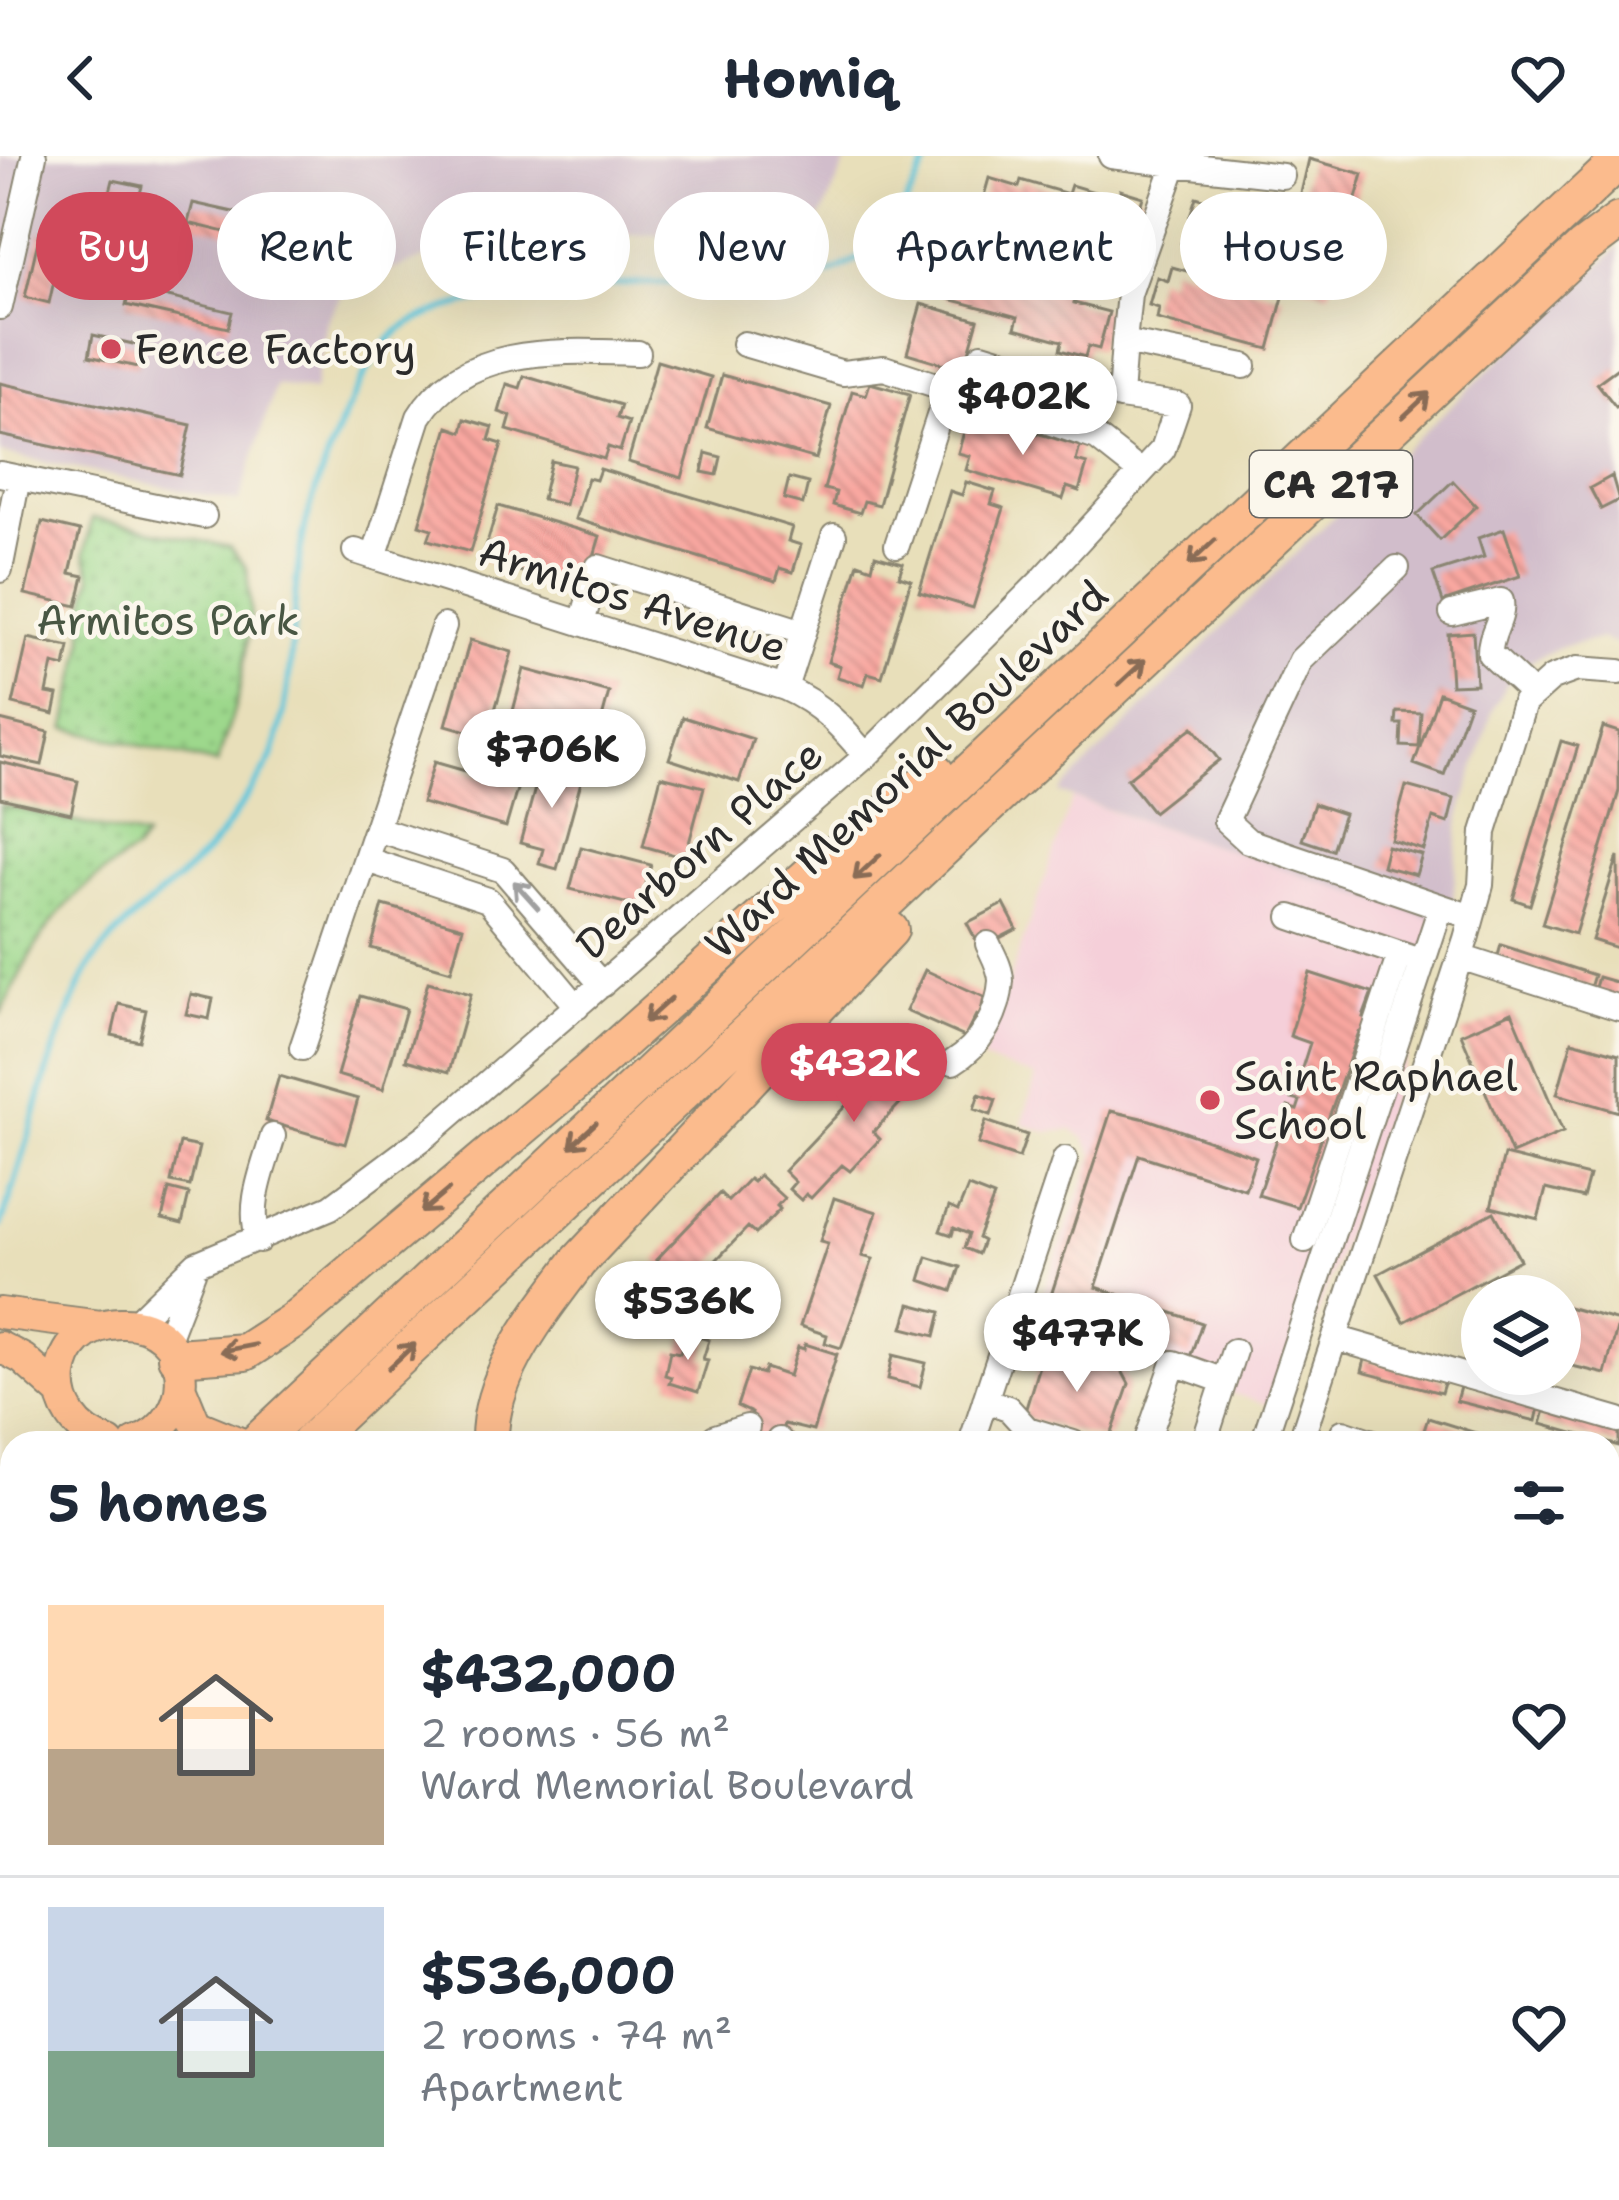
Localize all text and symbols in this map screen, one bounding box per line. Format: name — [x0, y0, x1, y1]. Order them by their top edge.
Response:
text: Homiq — [723, 42, 896, 114]
icon: back — [48, 45, 114, 111]
icon: heart — [1505, 45, 1571, 111]
chip: Buy — [36, 192, 193, 300]
chip: Rent — [217, 192, 396, 300]
chip: Filters — [420, 192, 630, 300]
chip: New — [654, 192, 829, 300]
chip: Apartment — [853, 192, 1156, 300]
chip: House — [1180, 192, 1387, 300]
place label: Fence Factory — [135, 321, 416, 377]
marker: Fence Factory — [98, 336, 124, 362]
pin: $402K — [939, 356, 1107, 458]
text: $402K — [956, 369, 1090, 421]
one-way arrow — [1401, 391, 1430, 419]
road number: CA 217 — [1250, 451, 1412, 517]
street label: Armitos Avenue — [472, 523, 794, 675]
one-way arrow — [1188, 537, 1217, 565]
street label: Ward Memorial Boulevard — [692, 567, 1120, 971]
park label: Armitos Park — [37, 592, 300, 648]
one-way arrow — [1116, 658, 1146, 686]
pin: $706K — [468, 709, 636, 811]
text: $706K — [485, 722, 619, 774]
street label: Dearborn Place — [564, 726, 834, 972]
one-way arrow — [853, 852, 883, 881]
one-way arrow — [513, 881, 540, 911]
one-way arrow — [643, 996, 674, 1023]
pin: $432K — [770, 1023, 938, 1125]
text: $432K — [788, 1036, 920, 1088]
place label: Saint Raphael School — [1234, 1048, 1518, 1152]
marker: Saint Raphael School — [1197, 1087, 1223, 1113]
one-way arrow — [569, 1120, 599, 1148]
one-way arrow — [420, 1187, 451, 1215]
pin: $536K — [604, 1261, 772, 1363]
text: $536K — [622, 1274, 754, 1326]
map controls — [1461, 1275, 1581, 1395]
button: layers — [1461, 1275, 1581, 1395]
pin: $477K — [993, 1293, 1161, 1395]
text: $477K — [1011, 1306, 1143, 1358]
one-way arrow — [219, 1338, 258, 1360]
one-way arrow — [386, 1342, 416, 1371]
text: 5 homes — [48, 1469, 268, 1537]
icon: filters — [1506, 1470, 1572, 1536]
text: $432,000 — [420, 1639, 677, 1707]
icon: home — [144, 1653, 288, 1797]
icon: heart — [1506, 1692, 1572, 1758]
text: 2 rooms · 56 m² — [420, 1707, 730, 1759]
text: Ward Memorial Boulevard — [420, 1759, 914, 1811]
text: $536,000 — [420, 1941, 676, 2009]
icon: home — [144, 1955, 288, 2099]
icon: heart — [1506, 1994, 1572, 2060]
text: 2 rooms · 74 m² — [420, 2009, 732, 2061]
text: Apartment — [420, 2061, 623, 2113]

